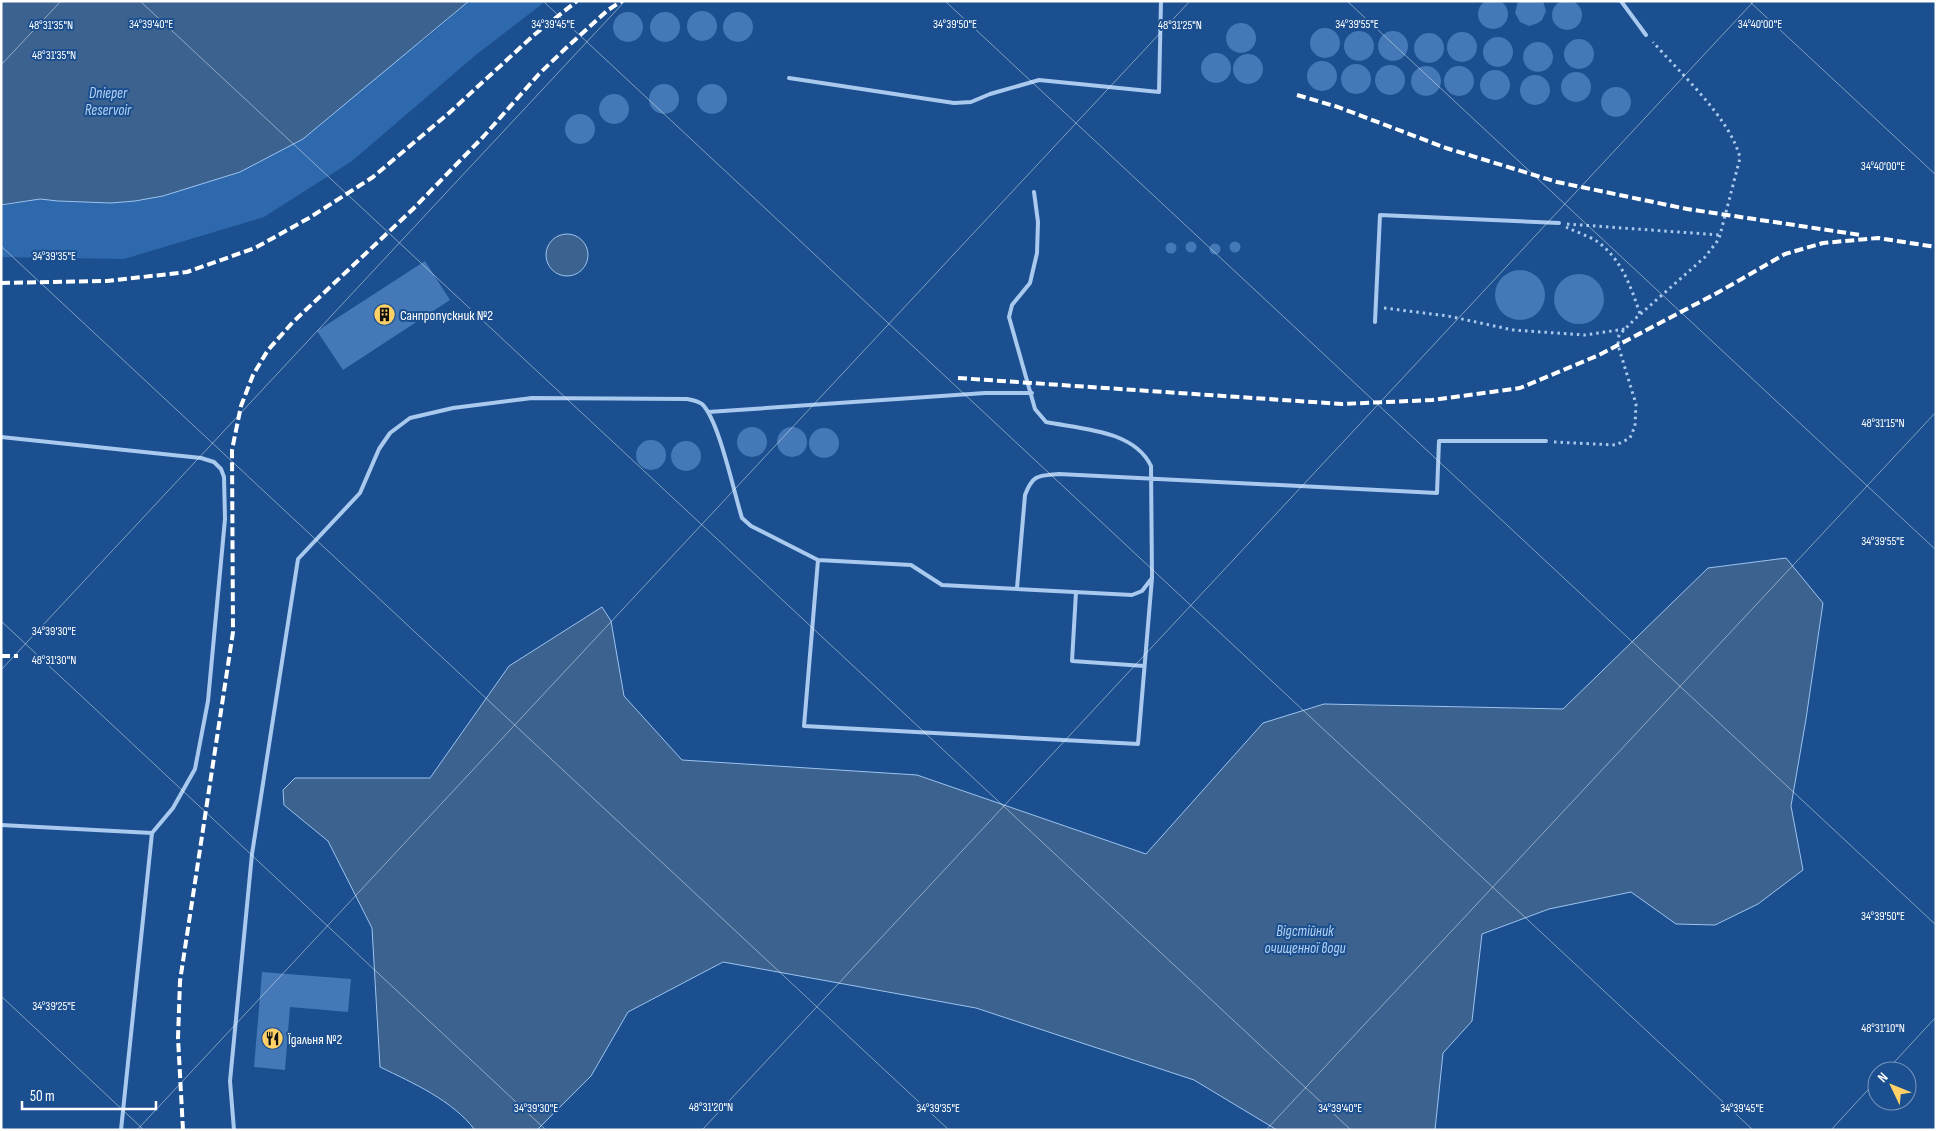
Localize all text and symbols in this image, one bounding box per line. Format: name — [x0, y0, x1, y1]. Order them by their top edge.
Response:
text: 34°39'40"E — [129, 17, 173, 32]
text: 34°39'45"E — [531, 17, 575, 32]
text: 34°39'50"E — [933, 17, 977, 32]
text: 34°39'55"E — [1335, 17, 1379, 32]
text: 34°40'00"E — [1738, 17, 1782, 32]
text: 48°31'35"N — [29, 18, 73, 33]
text: 48°31'25"N — [1158, 18, 1202, 33]
text: 48°31'35"N — [32, 48, 76, 63]
water label: Dnieper Reservoir — [85, 84, 132, 120]
text: 34°40'00"E — [1861, 159, 1905, 174]
text: 34°39'35"E — [32, 249, 76, 264]
building icon: Санпропускник №2 — [372, 303, 396, 327]
place label: Санпропускник №2 — [400, 307, 493, 324]
text: 48°31'15"N — [1861, 416, 1905, 431]
text: 34°39'55"E — [1861, 534, 1905, 549]
text: 34°39'30"E — [32, 624, 76, 639]
text: 48°31'30"N — [32, 653, 76, 668]
text: 34°39'50"E — [1861, 909, 1905, 924]
water label: Відстійник очищенної води — [1264, 922, 1346, 958]
text: 34°39'25"E — [32, 999, 76, 1014]
text: 48°31'10"N — [1861, 1021, 1905, 1036]
restaurant icon: Їдальня №2 — [260, 1027, 284, 1051]
place label: Їдальня №2 — [287, 1031, 342, 1048]
north arrow — [1867, 1061, 1917, 1111]
text: N — [1874, 1069, 1892, 1086]
scale bar — [22, 1078, 156, 1110]
text: 50 m — [30, 1087, 55, 1106]
text: 48°31'20"N — [689, 1100, 733, 1115]
text: 34°39'30"E — [514, 1101, 558, 1116]
text: 34°39'35"E — [916, 1101, 960, 1116]
text: 34°39'40"E — [1318, 1101, 1362, 1116]
text: 34°39'45"E — [1720, 1101, 1764, 1116]

